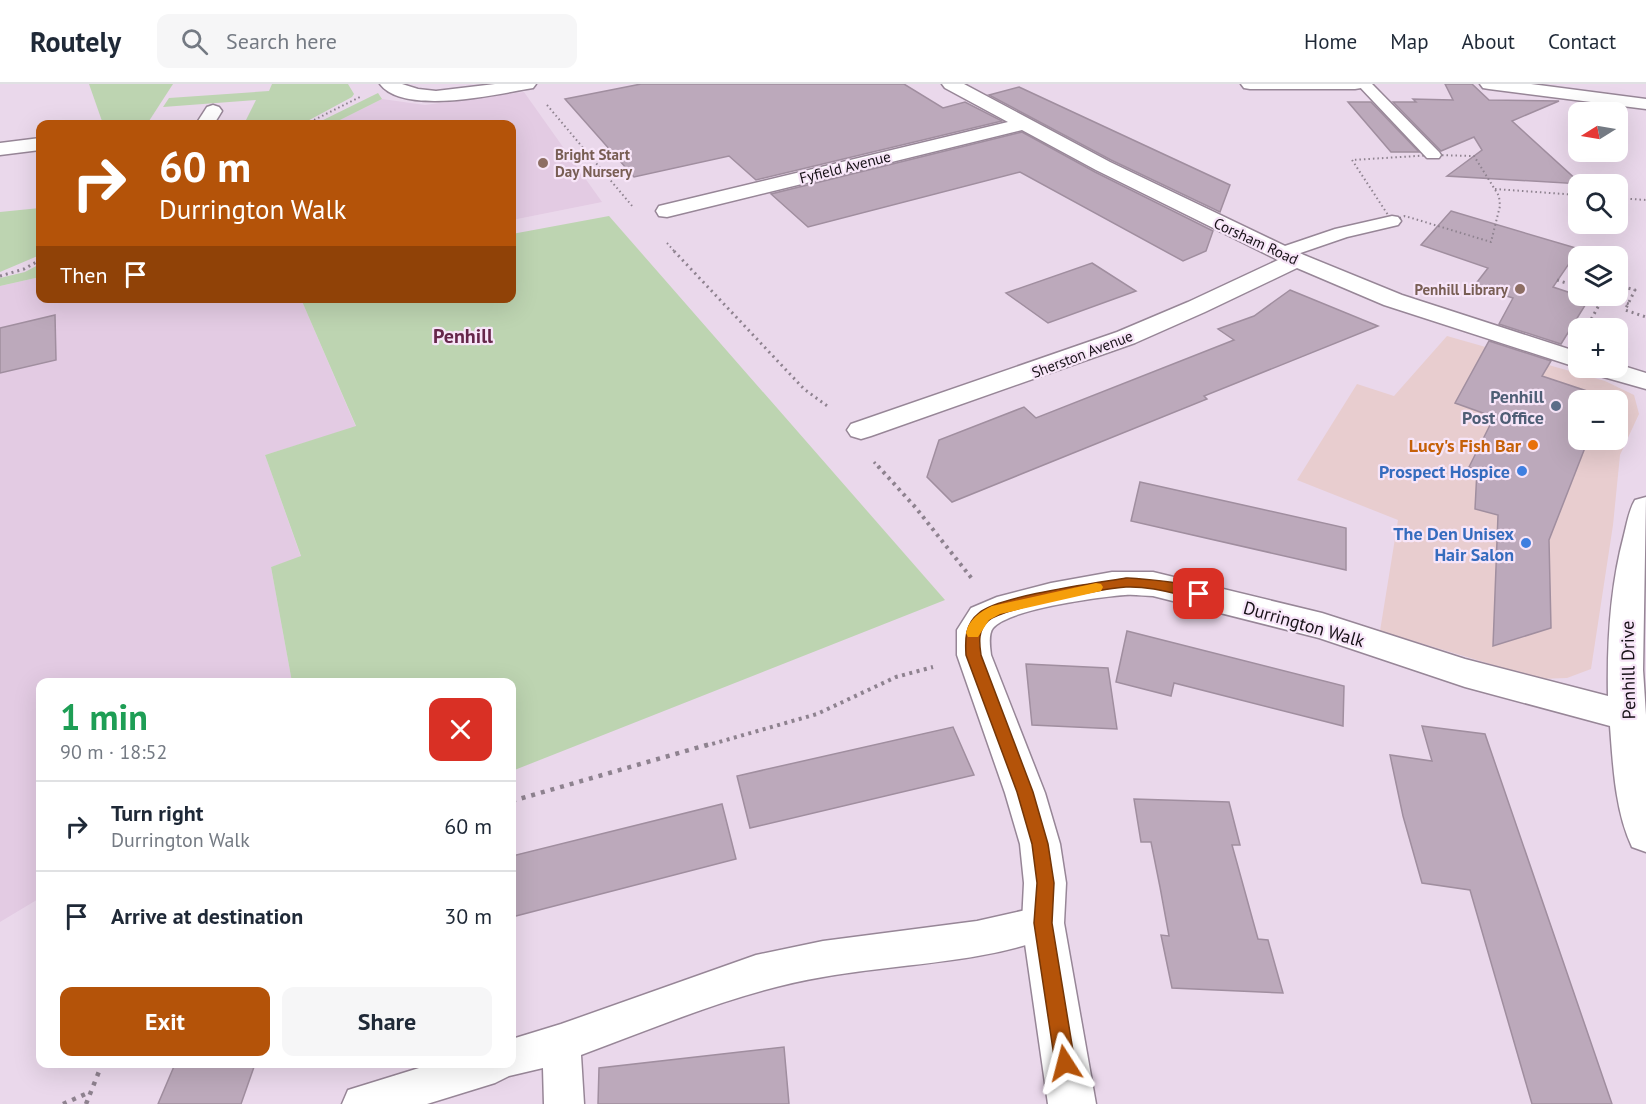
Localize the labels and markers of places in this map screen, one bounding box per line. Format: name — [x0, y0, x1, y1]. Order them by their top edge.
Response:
place label: Bright Start Day Nursery — [555, 145, 633, 181]
marker: Bright Start Day Nursery — [536, 156, 550, 170]
place label: Penhill Library — [1414, 280, 1509, 299]
marker: Penhill Library — [1513, 282, 1527, 296]
place label: Penhill Post Office — [1462, 385, 1545, 429]
marker: Penhill Post Office — [1549, 399, 1563, 413]
place label: Lucy's Fish Bar — [1409, 434, 1522, 457]
marker: Lucy's Fish Bar — [1526, 438, 1540, 452]
place label: Prospect Hospice — [1379, 460, 1510, 483]
marker: Prospect Hospice — [1515, 464, 1529, 478]
place label: The Den Unisex Hair Salon — [1393, 522, 1515, 566]
marker: The Den Unisex Hair Salon — [1519, 536, 1533, 550]
pin — [1173, 568, 1224, 619]

